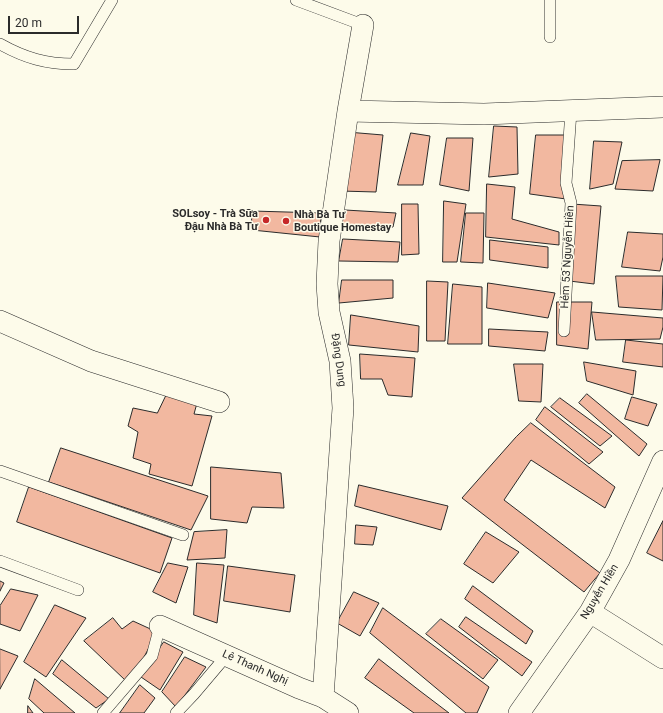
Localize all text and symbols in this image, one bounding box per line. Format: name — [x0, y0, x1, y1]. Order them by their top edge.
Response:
scale bar — [10, 8, 81, 34]
text: 20 m — [15, 16, 42, 30]
street label: Hẻm 53 Nguyễn Hiền — [559, 205, 577, 309]
place label: SOLsoy - Trà Sữa Đậu Nhà Bà Tư — [172, 207, 258, 233]
place label: Nhà Bà Tư Boutique Homestay — [294, 208, 391, 234]
marker: SOLsoy - Trà Sữa Đậu Nhà Bà Tư — [261, 215, 271, 225]
marker: Nhà Bà Tư Boutique Homestay — [281, 216, 291, 226]
street label: Đặng Dung — [328, 332, 348, 388]
street label: Nguyễn Hiền — [578, 562, 622, 622]
street label: Lê Thanh Nghị — [220, 648, 290, 688]

